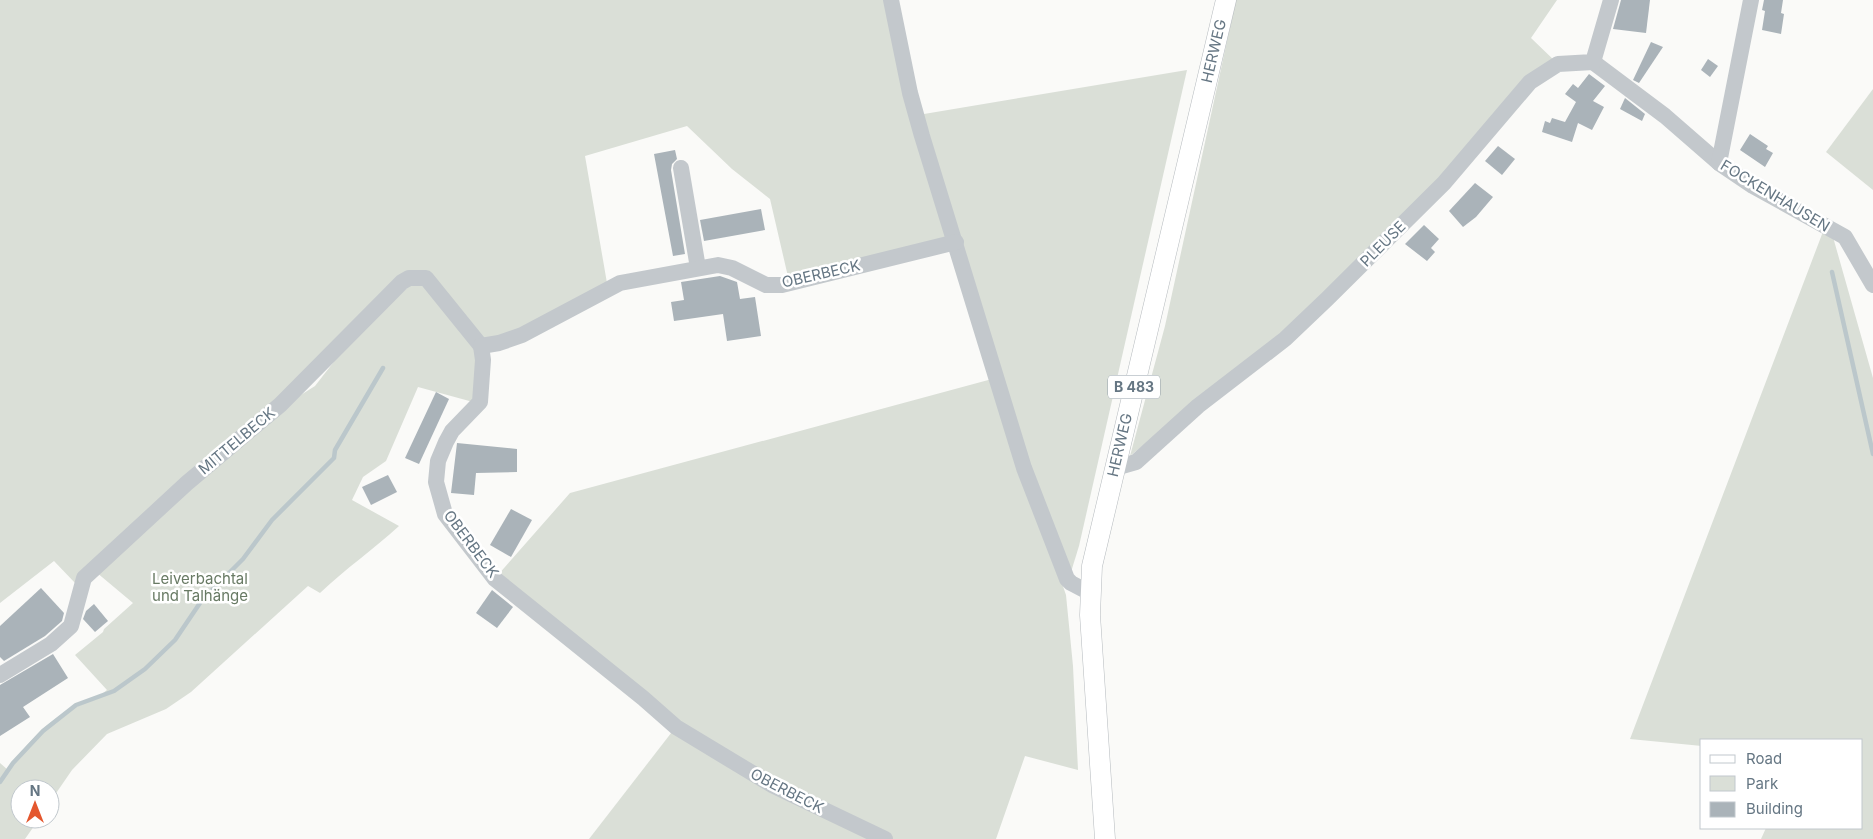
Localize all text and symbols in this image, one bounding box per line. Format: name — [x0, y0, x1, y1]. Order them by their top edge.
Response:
street label: HERWEG — [1197, 17, 1230, 85]
street label: FOCKENHAUSEN — [1717, 155, 1833, 236]
street label: PLEUSE — [1356, 217, 1409, 270]
street label: OBERBECK — [780, 255, 862, 292]
road number: B 483 — [1108, 376, 1160, 398]
street label: MITTELBECK — [194, 403, 279, 478]
street label: HERWEG — [1103, 411, 1136, 479]
street label: OBERBECK — [440, 506, 503, 581]
park label: Leiverbachtal und Talhänge — [152, 569, 248, 605]
legend — [1700, 739, 1863, 829]
text: Road — [1746, 749, 1782, 768]
street label: OBERBECK — [747, 764, 827, 817]
text: Park — [1746, 774, 1779, 793]
north arrow — [10, 779, 60, 829]
text: N — [30, 782, 40, 799]
text: Building — [1746, 799, 1803, 818]

